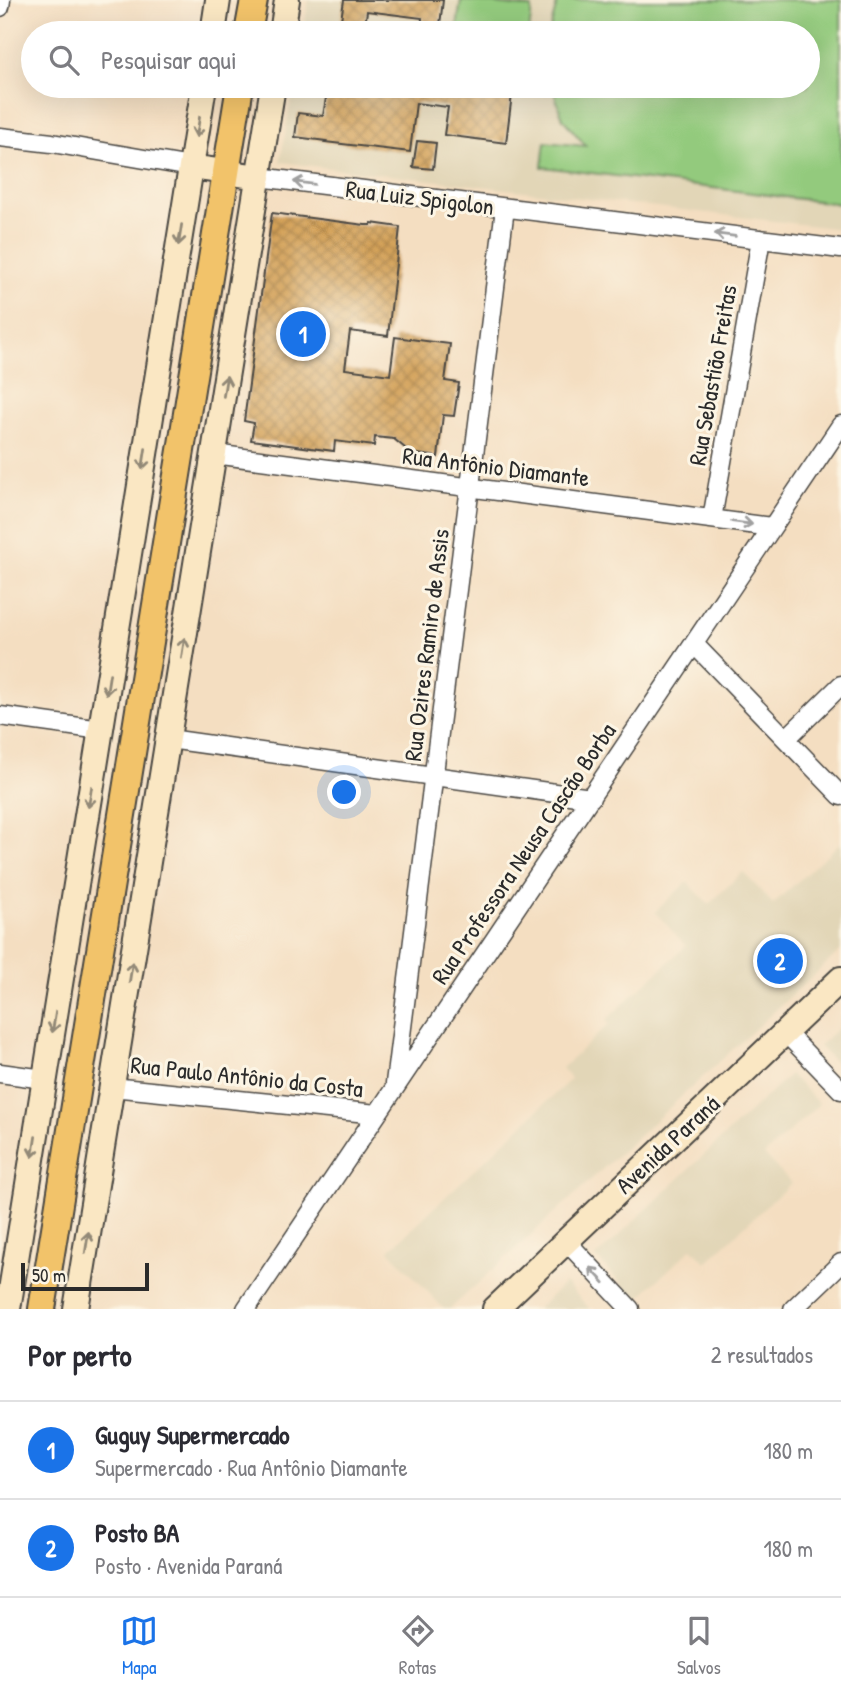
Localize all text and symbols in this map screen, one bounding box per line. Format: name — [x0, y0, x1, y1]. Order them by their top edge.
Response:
search box — [21, 21, 820, 98]
icon: search — [45, 41, 83, 79]
text: Pesquisar aqui — [101, 42, 237, 77]
one-way arrow — [191, 115, 204, 138]
street label: Rua Luiz Spigolon — [344, 172, 496, 222]
one-way arrow — [293, 176, 316, 189]
one-way arrow — [173, 223, 186, 246]
one-way arrow — [714, 228, 736, 241]
street label: Rua Sebastião Freitas — [680, 282, 744, 468]
pin: 1 — [280, 308, 326, 360]
one-way arrow — [219, 376, 232, 398]
street label: Rua Antônio Diamante — [401, 439, 592, 493]
one-way arrow — [137, 447, 150, 470]
one-way arrow — [730, 516, 753, 529]
street label: Rua Ozires Ramiro de Assis — [396, 527, 456, 763]
one-way arrow — [177, 637, 190, 660]
one-way arrow — [102, 672, 115, 695]
street label: Rua Professora Neusa Cascão Borba — [423, 716, 623, 990]
your location — [327, 775, 361, 809]
one-way arrow — [83, 785, 96, 808]
pin: 2 — [757, 935, 803, 987]
one-way arrow — [125, 961, 138, 983]
one-way arrow — [47, 1010, 60, 1033]
street label: Rua Paulo Antônio da Costa — [129, 1048, 365, 1104]
street label: Avenida Paraná — [608, 1088, 726, 1200]
one-way arrow — [27, 1135, 40, 1158]
one-way arrow — [81, 1231, 94, 1254]
scale bar — [21, 1260, 149, 1292]
text: 50 m — [32, 1262, 66, 1288]
one-way arrow — [589, 1267, 606, 1284]
text: Por perto — [28, 1335, 132, 1375]
text: 2 resultados — [711, 1339, 813, 1370]
text: Guguy Supermercado — [95, 1417, 290, 1452]
text: 1 — [47, 1435, 55, 1466]
text: 180 m — [763, 1435, 813, 1466]
text: Supermercado · Rua Antônio Diamante — [95, 1452, 408, 1483]
text: Posto BA — [95, 1515, 179, 1550]
text: 2 — [46, 1533, 56, 1564]
text: 180 m — [763, 1533, 813, 1564]
text: Posto · Avenida Paraná — [95, 1550, 282, 1581]
tab: Mapa — [120, 1612, 158, 1680]
tab: Rotas — [399, 1612, 437, 1680]
tab: Salvos — [677, 1612, 721, 1680]

